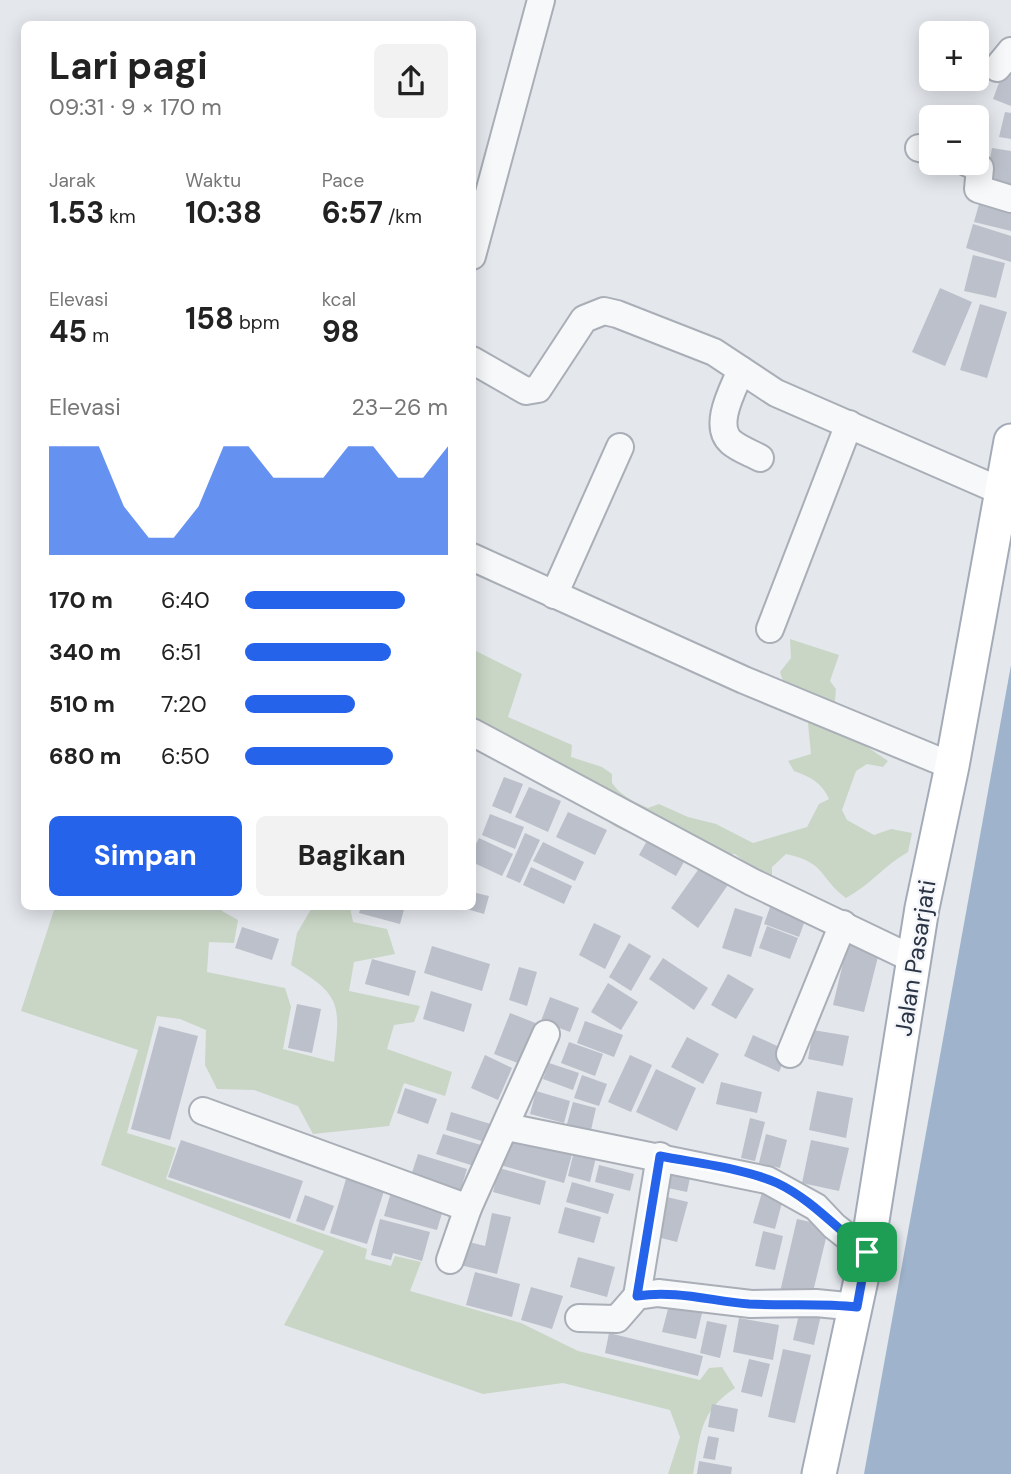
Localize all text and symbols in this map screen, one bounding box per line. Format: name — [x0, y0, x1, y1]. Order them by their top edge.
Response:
map controls — [919, 21, 989, 175]
button: + — [919, 21, 989, 91]
text: Lari pagi — [49, 41, 208, 91]
button: share — [374, 44, 448, 118]
text: 09:31 · 9 × 170 m — [49, 92, 222, 122]
button: − — [919, 105, 989, 175]
text: Jarak — [49, 168, 96, 193]
text: Waktu — [185, 168, 241, 193]
text: Pace — [322, 168, 364, 193]
text: 1.53 — [49, 193, 104, 232]
text: 10:38 — [185, 193, 262, 232]
text: 6:57 — [322, 193, 383, 232]
text: km — [104, 204, 136, 229]
text: /km — [383, 204, 422, 229]
text: Elevasi — [49, 287, 108, 312]
text: kcal — [322, 287, 356, 312]
text: 158 — [185, 299, 234, 338]
text: bpm — [234, 310, 280, 335]
text: 45 — [49, 312, 87, 351]
text: 98 — [322, 312, 360, 351]
text: m — [87, 323, 109, 348]
text: Elevasi — [49, 392, 121, 422]
text: 23–26 m — [351, 392, 448, 422]
text: 170 m — [49, 585, 113, 615]
text: 6:40 — [161, 585, 210, 615]
text: 340 m — [49, 637, 121, 667]
text: 6:51 — [161, 637, 201, 667]
text: 510 m — [49, 689, 115, 719]
text: 7:20 — [161, 689, 207, 719]
text: 680 m — [49, 741, 121, 771]
text: 6:50 — [161, 741, 210, 771]
button: Simpan — [49, 816, 242, 896]
button: Bagikan — [256, 816, 448, 896]
street label: Jalan Pasarjati — [887, 878, 943, 1038]
pin — [837, 1222, 897, 1282]
icon: arrive — [848, 1233, 886, 1271]

